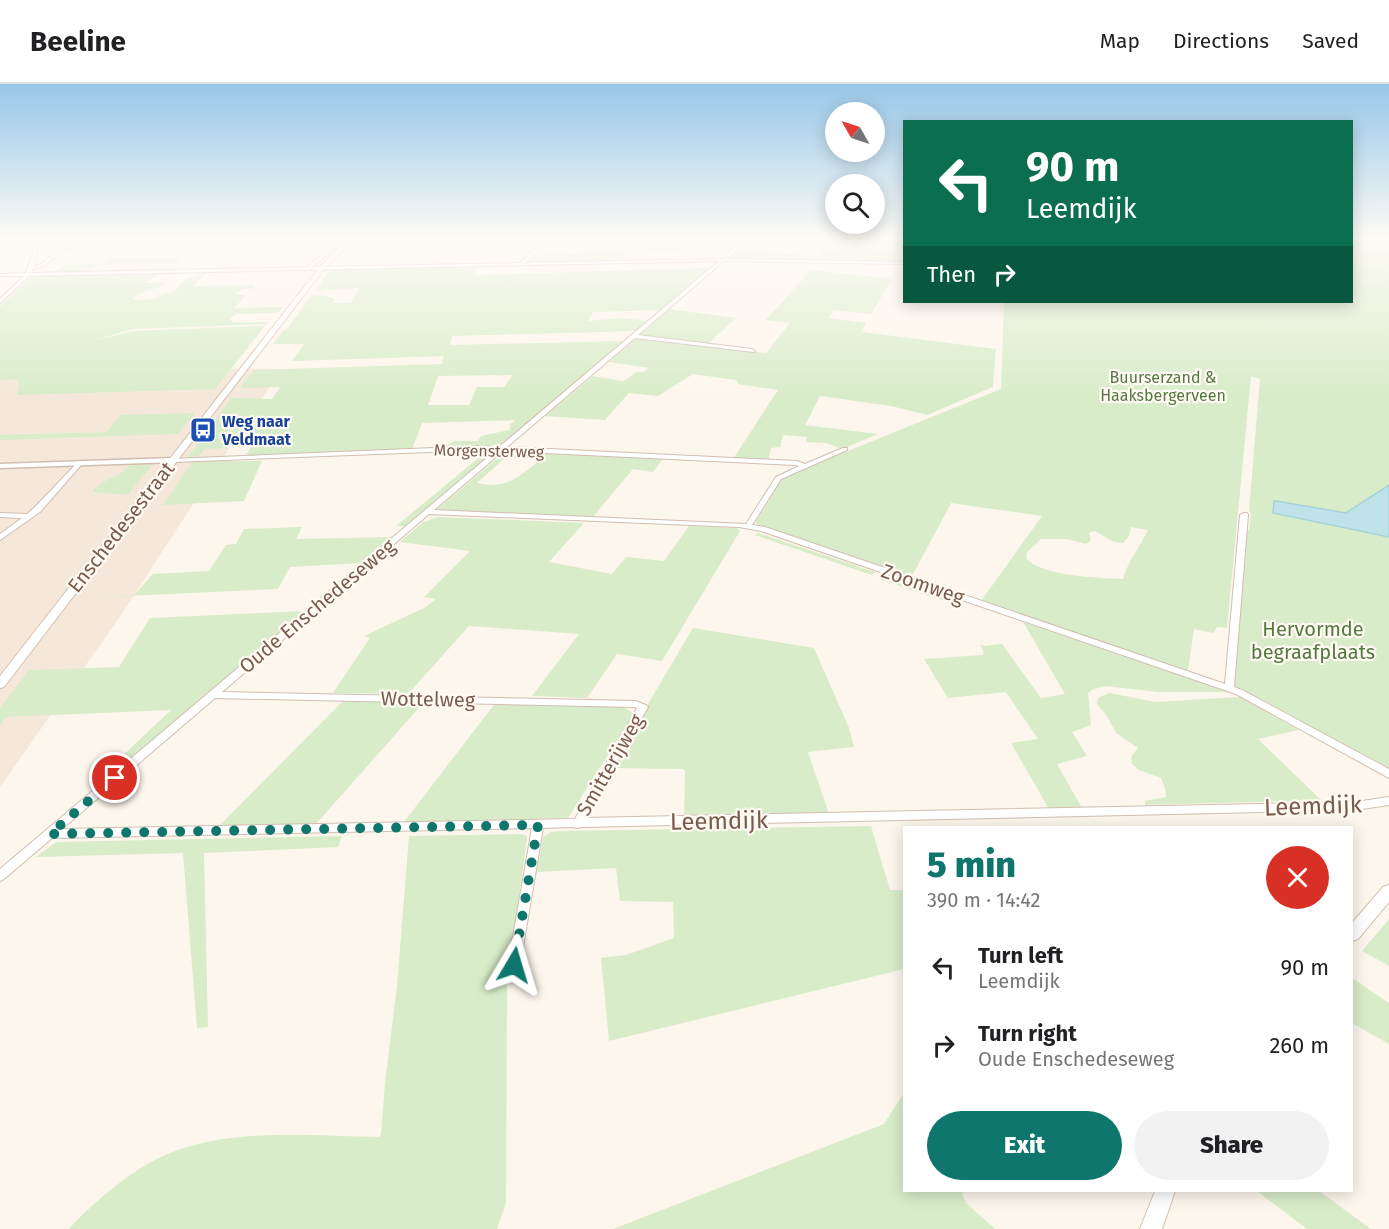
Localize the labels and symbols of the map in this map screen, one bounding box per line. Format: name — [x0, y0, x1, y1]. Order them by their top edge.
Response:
north arrow — [825, 102, 885, 162]
park label: Buurserzand & Haaksbergerveen — [1100, 368, 1226, 405]
place label: Weg naar Veldmaat — [221, 412, 292, 449]
bus stop icon: Weg naar Veldmaat — [188, 415, 218, 445]
street label: Morgensterweg — [434, 441, 545, 461]
street label: Enschedesestraat — [63, 456, 180, 597]
street label: Oude Enschedeseweg — [234, 533, 400, 678]
street label: Zoomweg — [878, 559, 968, 610]
park label: Hervormde begraafplaats — [1251, 617, 1375, 664]
street label: Wottelweg — [381, 686, 476, 712]
street label: Smitterijweg — [571, 709, 649, 820]
pin — [89, 752, 140, 803]
street label: Leemdijk — [1263, 790, 1363, 822]
street label: Leemdijk — [670, 806, 769, 836]
position arrow — [482, 933, 546, 997]

